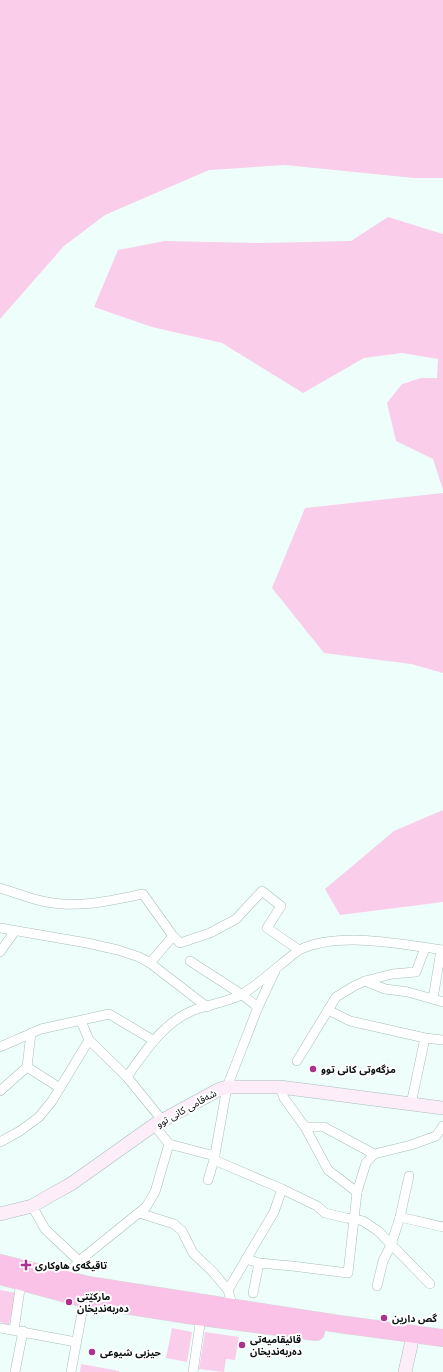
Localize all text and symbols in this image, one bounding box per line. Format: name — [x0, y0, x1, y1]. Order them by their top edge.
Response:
place label: مزگەوتی کانی توو — [321, 1063, 396, 1076]
marker: مزگەوتی کانی توو — [308, 1064, 318, 1074]
street label: شەقامی کانی توو — [154, 1086, 219, 1130]
marker: تاقیگەی هاوکاری — [20, 1259, 32, 1271]
place label: تاقیگەی هاوکاری — [35, 1259, 107, 1272]
place label: مارکێتی دەربەندیخان — [77, 1290, 129, 1315]
marker: مارکێتی دەربەندیخان — [64, 1297, 74, 1307]
place label: گص دارین — [392, 1312, 437, 1325]
marker: گص دارین — [379, 1313, 389, 1323]
place label: قائیقامیەتی دەربەندیخان — [250, 1333, 302, 1358]
marker: قائیقامیەتی دەربەندیخان — [237, 1340, 247, 1350]
place label: حیزبی شیوعی — [100, 1346, 162, 1359]
marker: حیزبی شیوعی — [87, 1347, 97, 1357]

